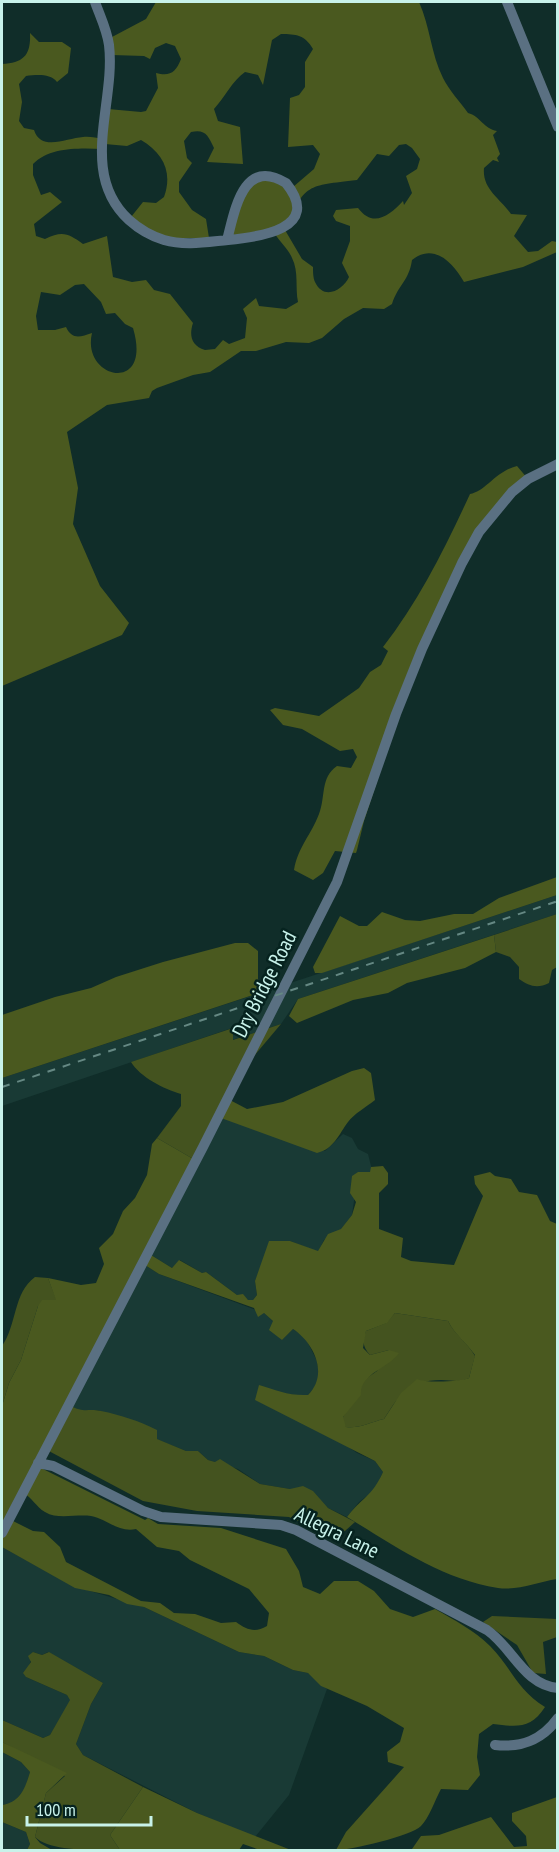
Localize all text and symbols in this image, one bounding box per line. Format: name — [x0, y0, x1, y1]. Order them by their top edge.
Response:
street label: Dry Bridge Road — [226, 926, 302, 1042]
street label: Allegra Lane — [290, 1500, 384, 1564]
scale bar — [27, 1789, 152, 1827]
text: 100 m — [36, 1798, 76, 1821]

